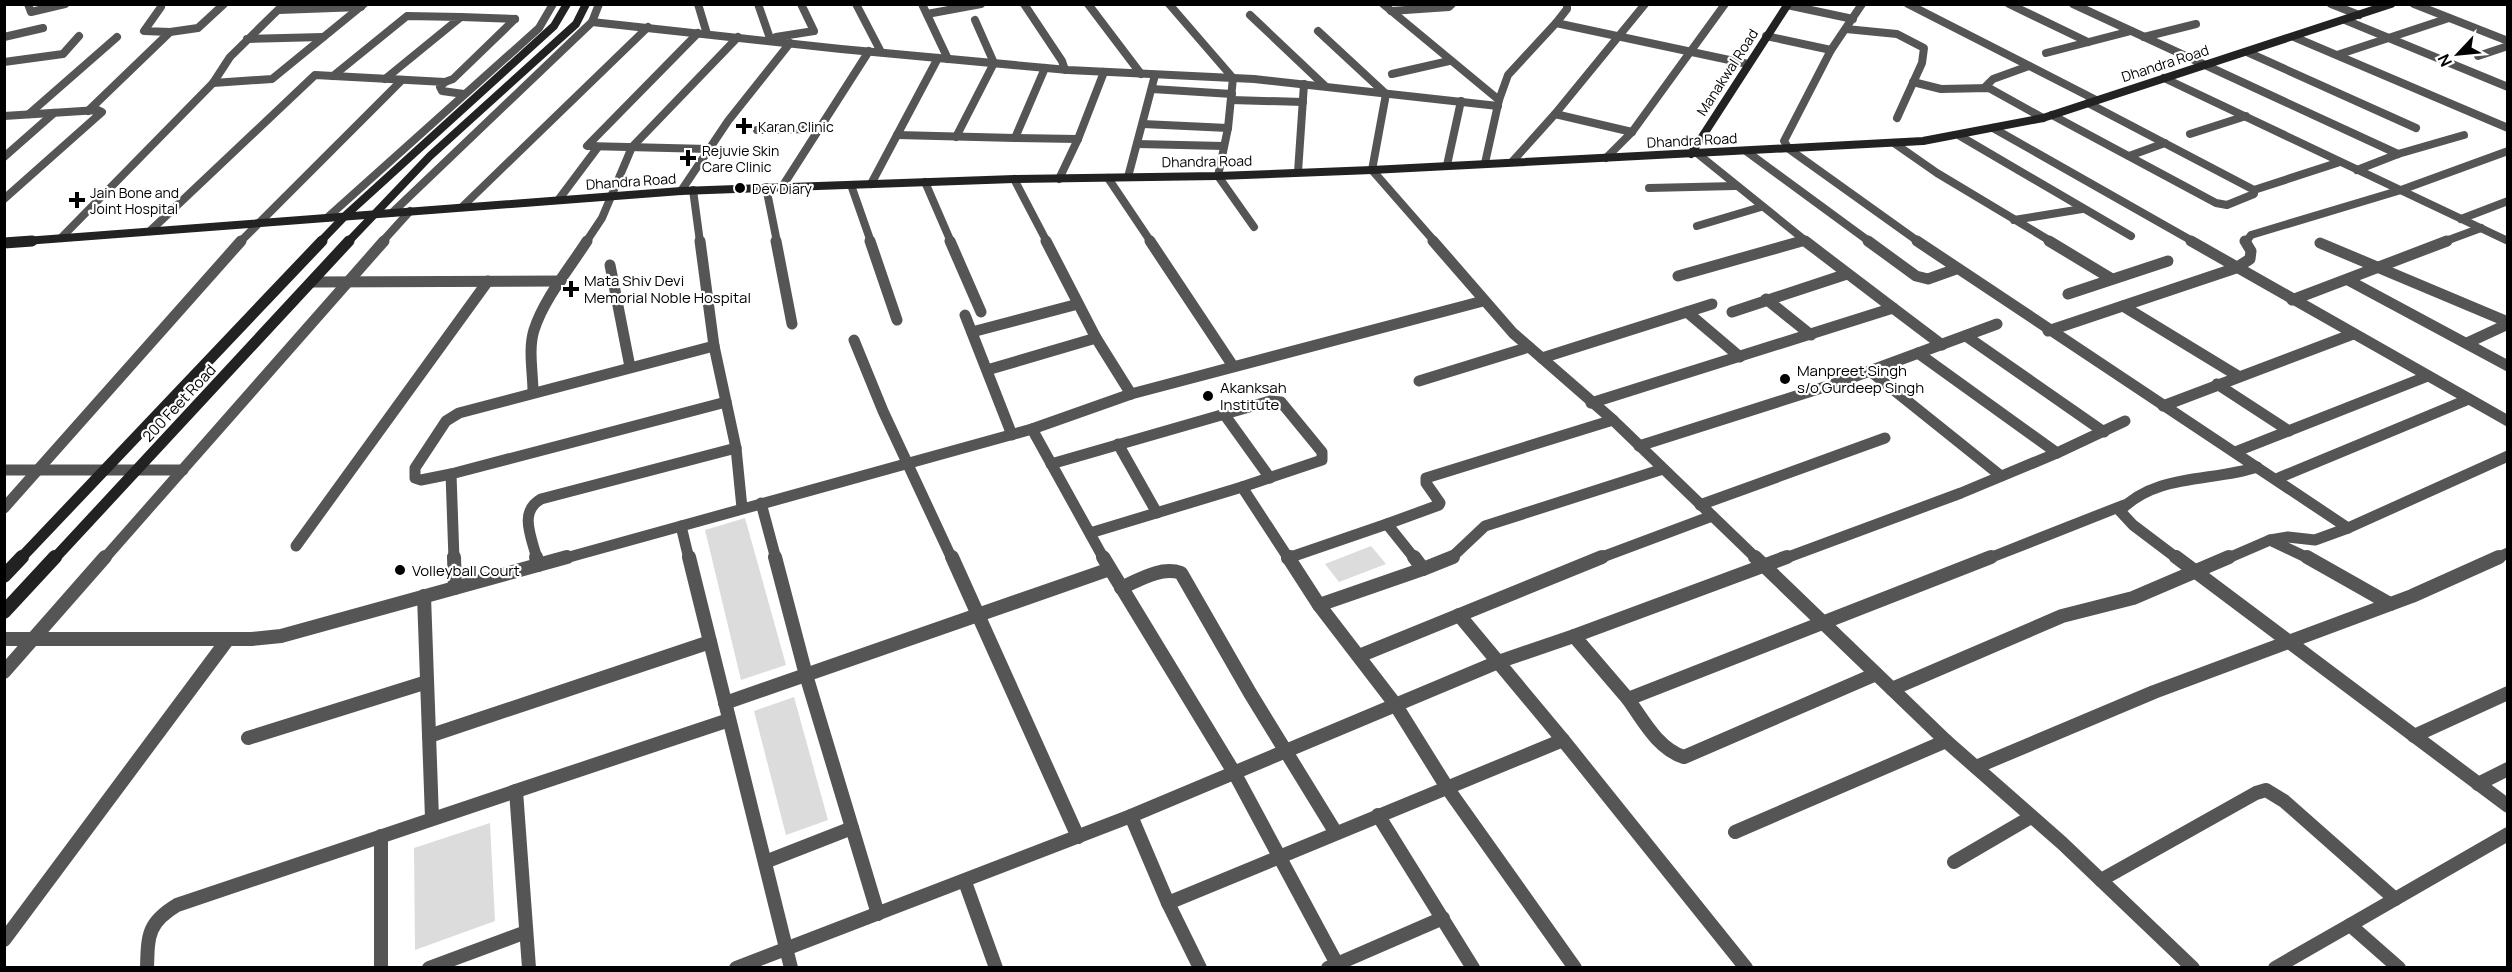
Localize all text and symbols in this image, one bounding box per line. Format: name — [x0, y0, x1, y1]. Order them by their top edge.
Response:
north arrow — [2428, 24, 2488, 84]
street label: Manakwal Road — [1692, 25, 1762, 119]
street label: Dhandra Road — [2119, 40, 2211, 86]
text: N — [2432, 51, 2457, 71]
marker: Karan Clinic — [735, 117, 753, 135]
place label: Karan Clinic — [758, 117, 834, 136]
street label: Dhandra Road — [1646, 128, 1738, 152]
place label: Rejuvie Skin Care Clinic — [702, 141, 779, 176]
marker: Rejuvie Skin Care Clinic — [679, 149, 697, 167]
street label: Dhandra Road — [1162, 151, 1252, 171]
street label: Dhandra Road — [585, 168, 677, 194]
place label: Dev Diary — [752, 179, 813, 198]
marker: Dev Diary — [733, 181, 747, 195]
place label: Jain Bone and Joint Hospital — [90, 183, 179, 218]
marker: Jain Bone and Joint Hospital — [68, 191, 86, 209]
place label: Mata Shiv Devi Memorial Noble Hospital — [584, 270, 751, 308]
marker: Mata Shiv Devi Memorial Noble Hospital — [562, 280, 580, 298]
street label: 200 Feet Road — [137, 360, 221, 446]
place label: Manpreet Singh s/o Gurdeep Singh — [1797, 360, 1924, 398]
marker: Manpreet Singh s/o Gurdeep Singh — [1778, 372, 1792, 386]
place label: Akanksah Institute — [1220, 377, 1287, 415]
marker: Akanksah Institute — [1201, 389, 1215, 403]
place label: Volleyball Court — [412, 560, 520, 581]
marker: Volleyball Court — [393, 563, 407, 577]

